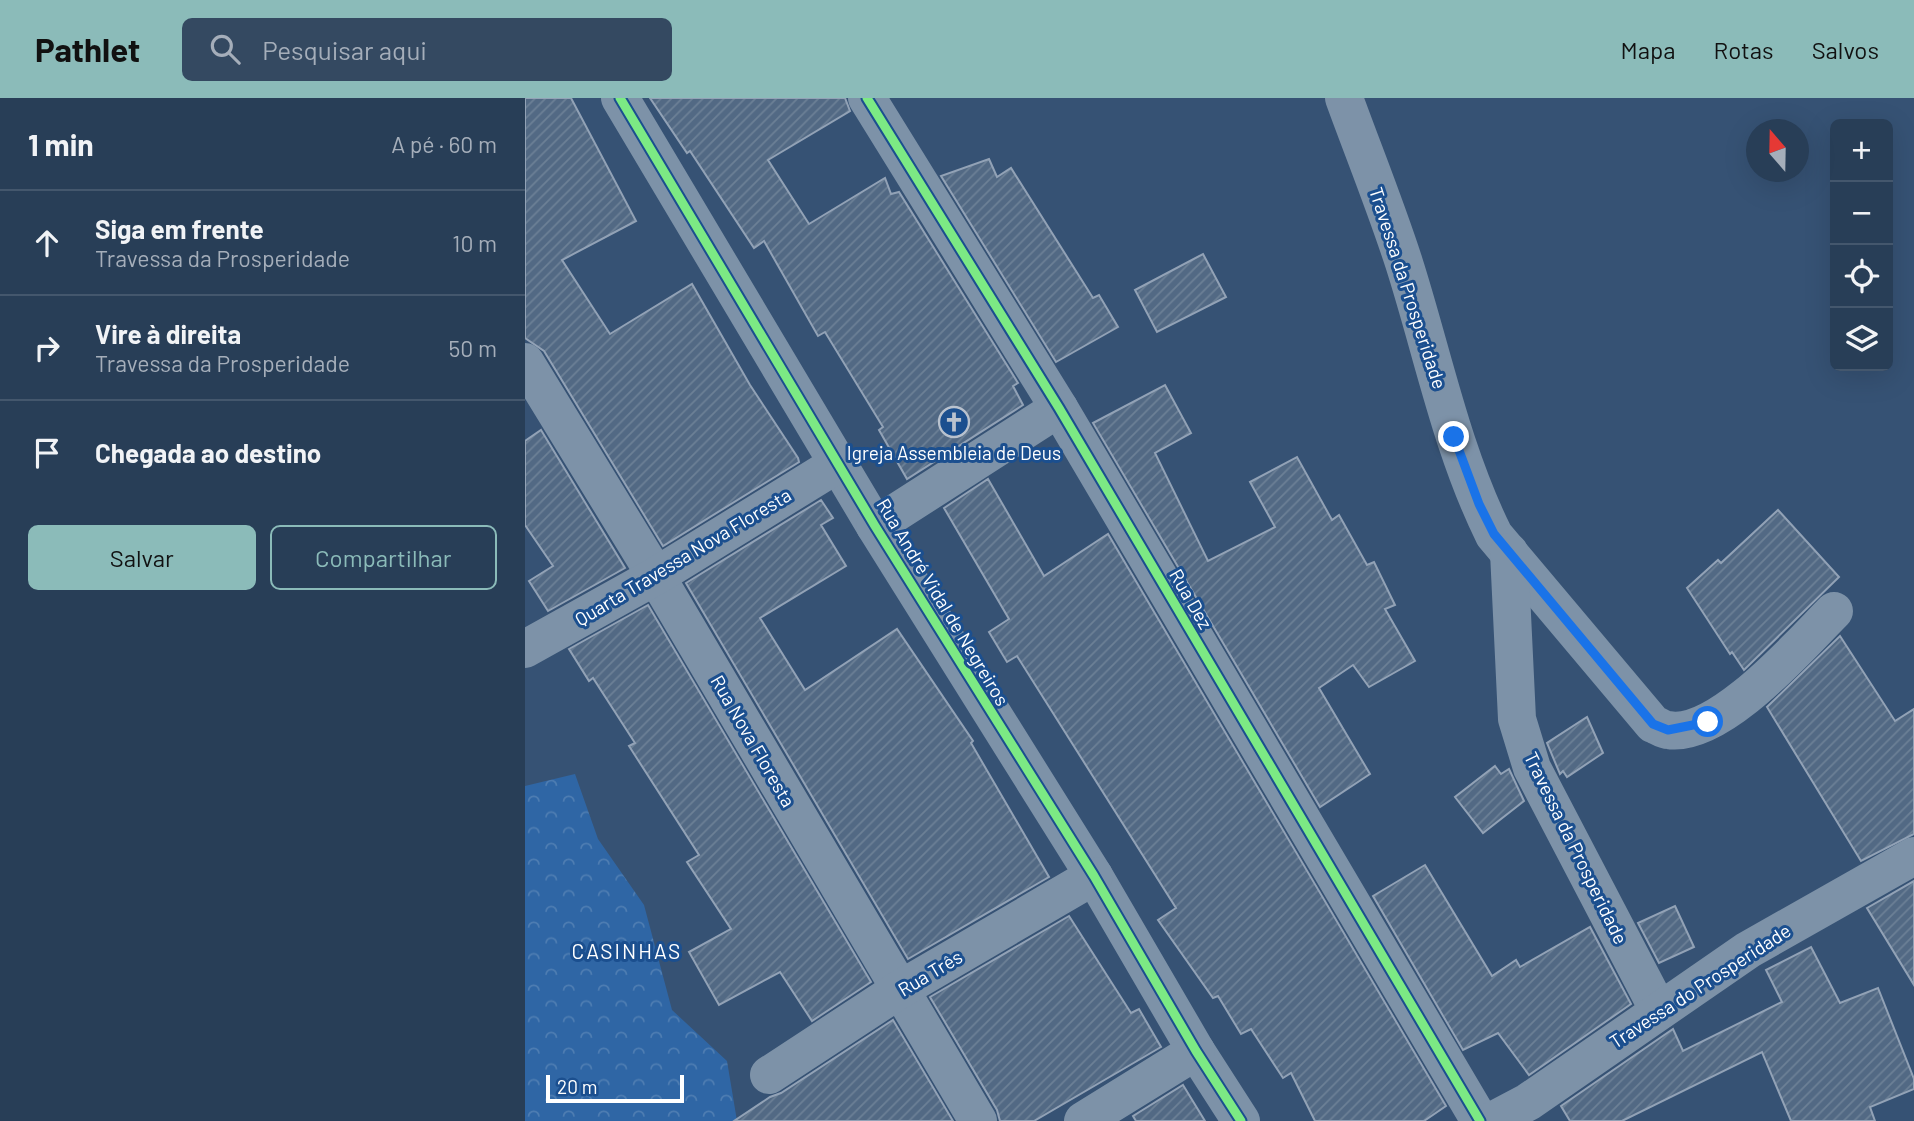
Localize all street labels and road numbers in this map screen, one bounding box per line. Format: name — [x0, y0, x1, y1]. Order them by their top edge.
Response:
street label: Travessa da Prosperidade — [1365, 184, 1452, 392]
street label: Quarta Travessa Nova Floresta — [570, 483, 795, 630]
street label: Rua André Vidal de Negreiros — [872, 494, 1015, 710]
street label: Rua Dez — [1165, 565, 1218, 633]
street label: Rua Nova Floresta — [706, 671, 801, 811]
street label: Travessa da Prosperidade — [1520, 748, 1633, 948]
street label: Travessa do Prosperidade — [1605, 918, 1795, 1053]
street label: Rua Três — [893, 944, 966, 1001]

